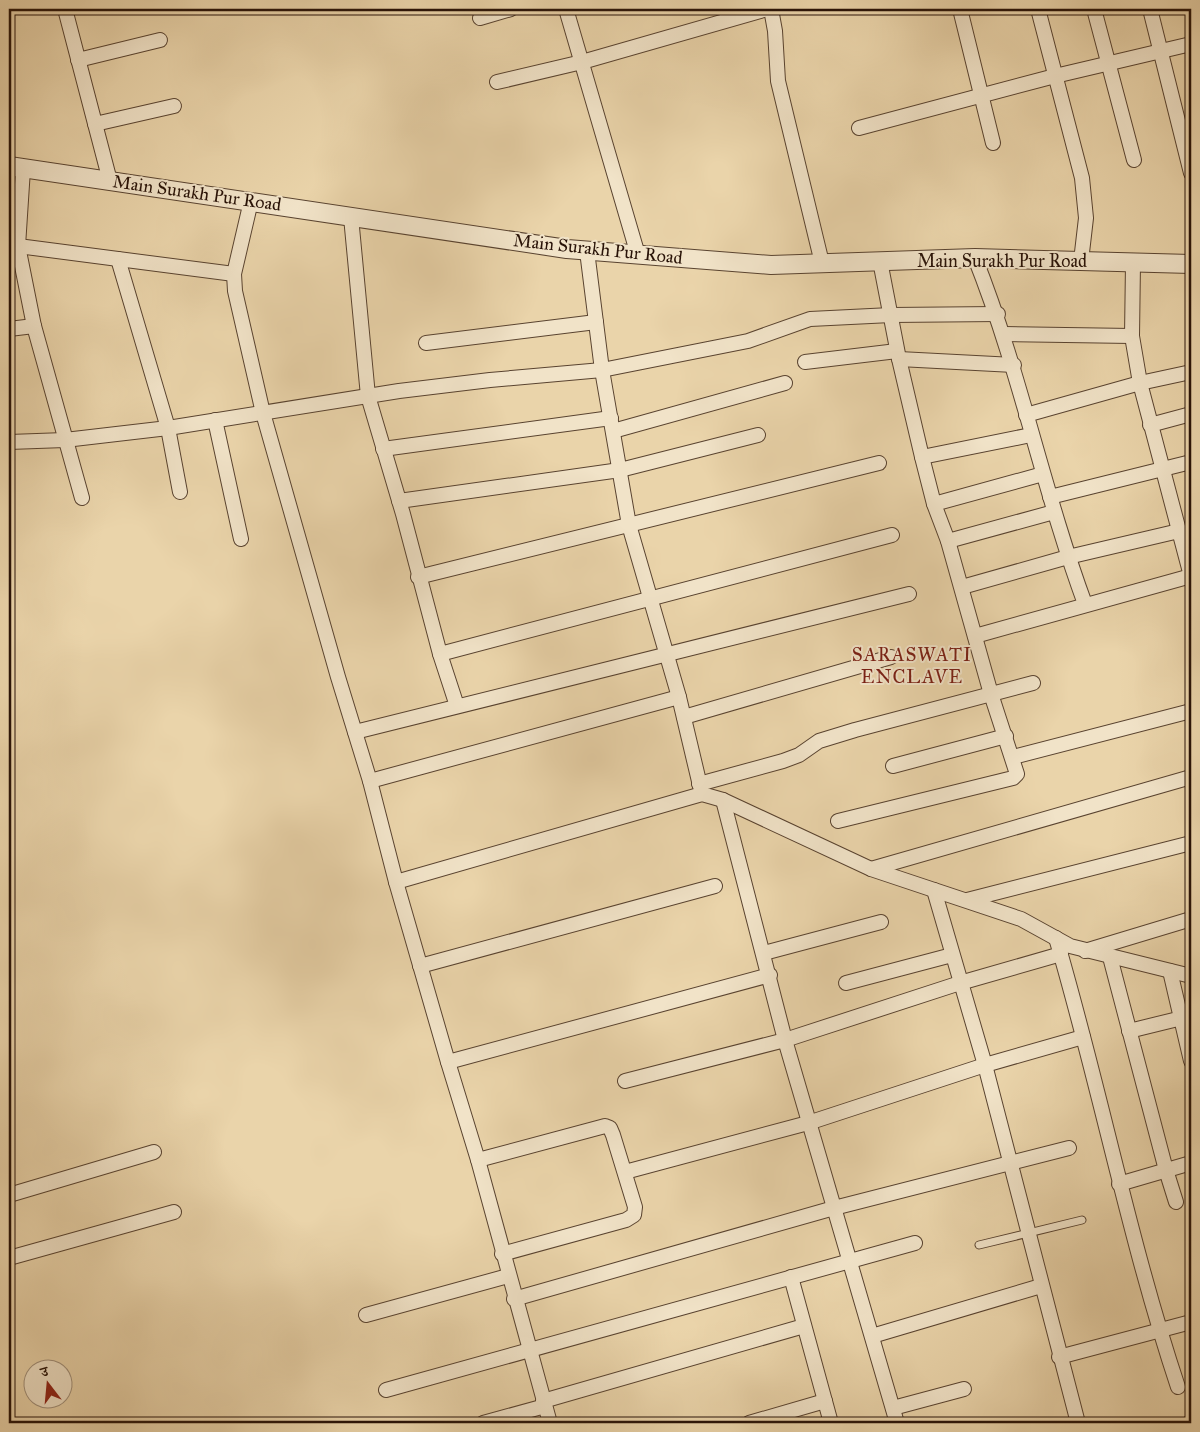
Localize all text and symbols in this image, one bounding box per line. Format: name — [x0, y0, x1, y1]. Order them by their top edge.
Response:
street label: Main Surakh Pur Road — [111, 170, 283, 216]
street label: Main Surakh Pur Road — [512, 229, 684, 269]
street label: Main Surakh Pur Road — [917, 250, 1087, 272]
district label: SARASWATI ENCLAVE — [852, 643, 972, 688]
north arrow — [22, 1360, 72, 1410]
text: उ — [38, 1363, 51, 1381]

